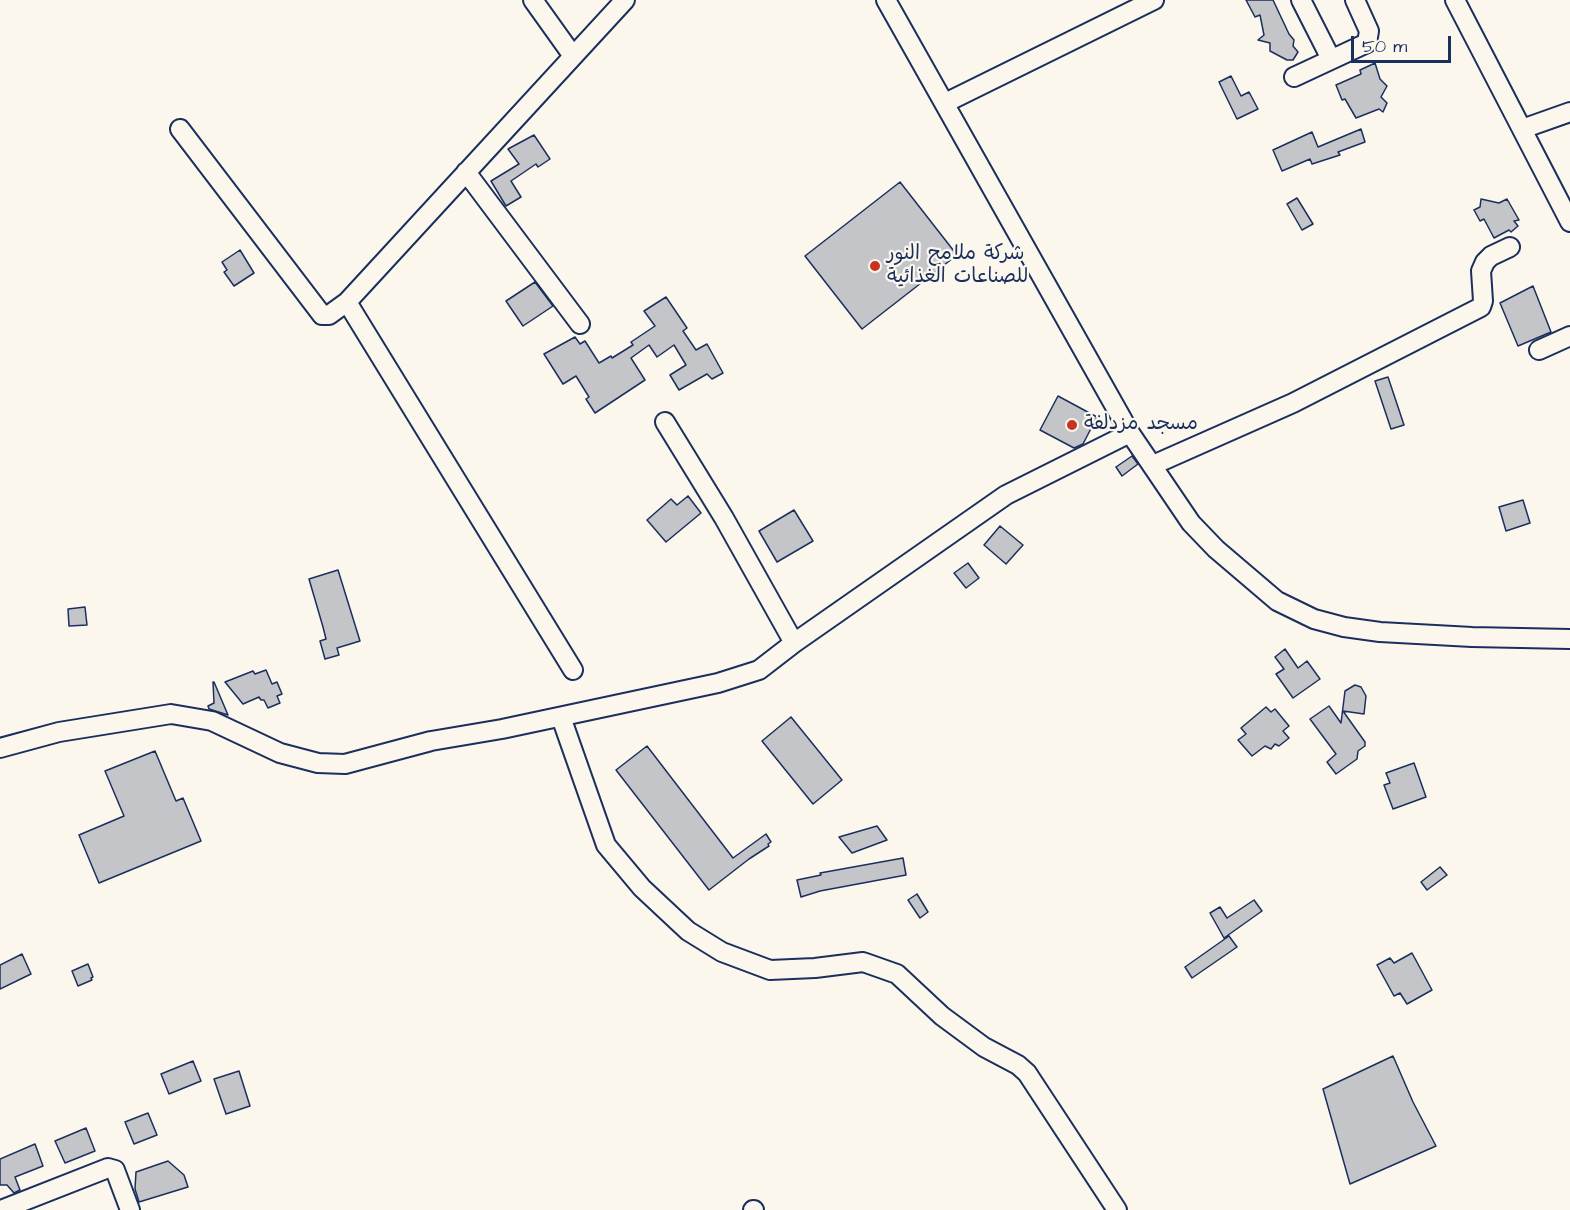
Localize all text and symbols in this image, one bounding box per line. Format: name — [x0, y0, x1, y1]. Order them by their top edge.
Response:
scale bar — [1354, 24, 1454, 62]
text: 50 m — [1362, 34, 1407, 59]
place label: شركة ملامح النور للصناعات الغذائية — [887, 243, 1028, 290]
marker: شركة ملامح النور للصناعات الغذائية — [868, 259, 882, 273]
place label: مسجد مزدلفة — [1084, 413, 1198, 437]
marker: مسجد مزدلفة — [1065, 418, 1079, 432]

